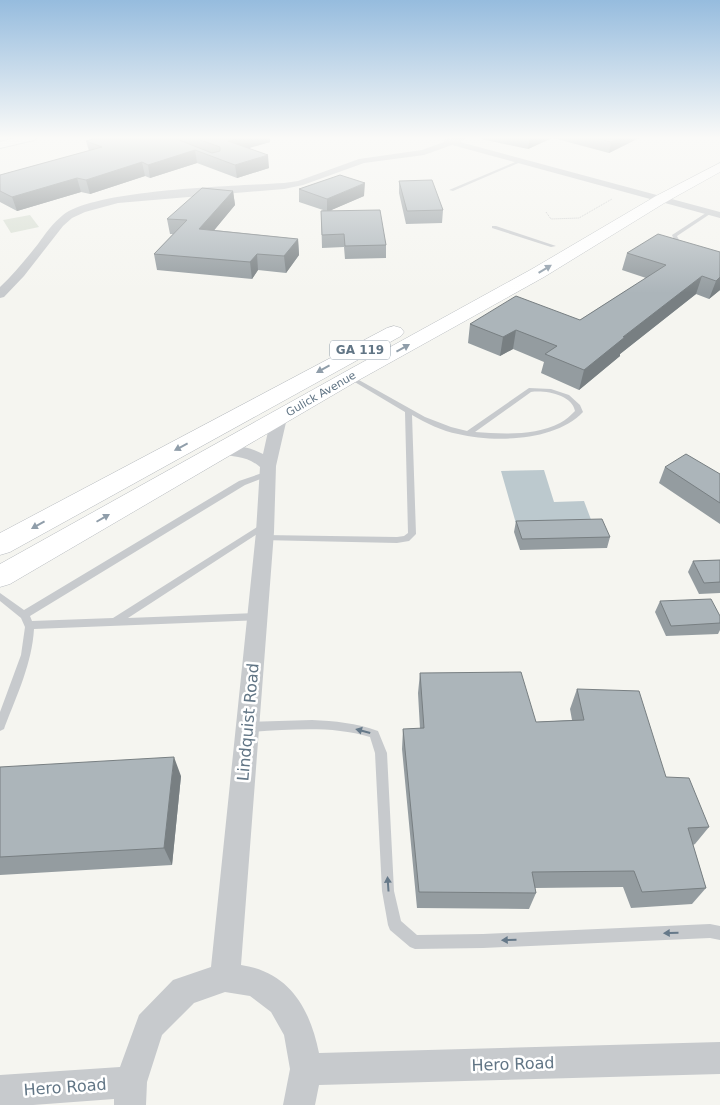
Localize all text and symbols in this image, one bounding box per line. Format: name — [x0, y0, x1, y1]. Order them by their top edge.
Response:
one-way arrow — [539, 264, 552, 273]
road number: GA 119 — [330, 340, 390, 360]
one-way arrow — [396, 344, 410, 352]
one-way arrow — [317, 365, 330, 374]
street label: Gulick Avenue — [284, 369, 358, 419]
one-way arrow — [173, 443, 188, 451]
one-way arrow — [96, 514, 111, 522]
one-way arrow — [31, 520, 45, 529]
street label: Lindquist Road — [233, 662, 263, 782]
one-way arrow — [355, 726, 370, 734]
one-way arrow — [383, 875, 391, 891]
one-way arrow — [663, 929, 679, 937]
one-way arrow — [501, 936, 517, 944]
street label: Hero Road — [471, 1053, 555, 1075]
street label: Hero Road — [23, 1075, 107, 1099]

